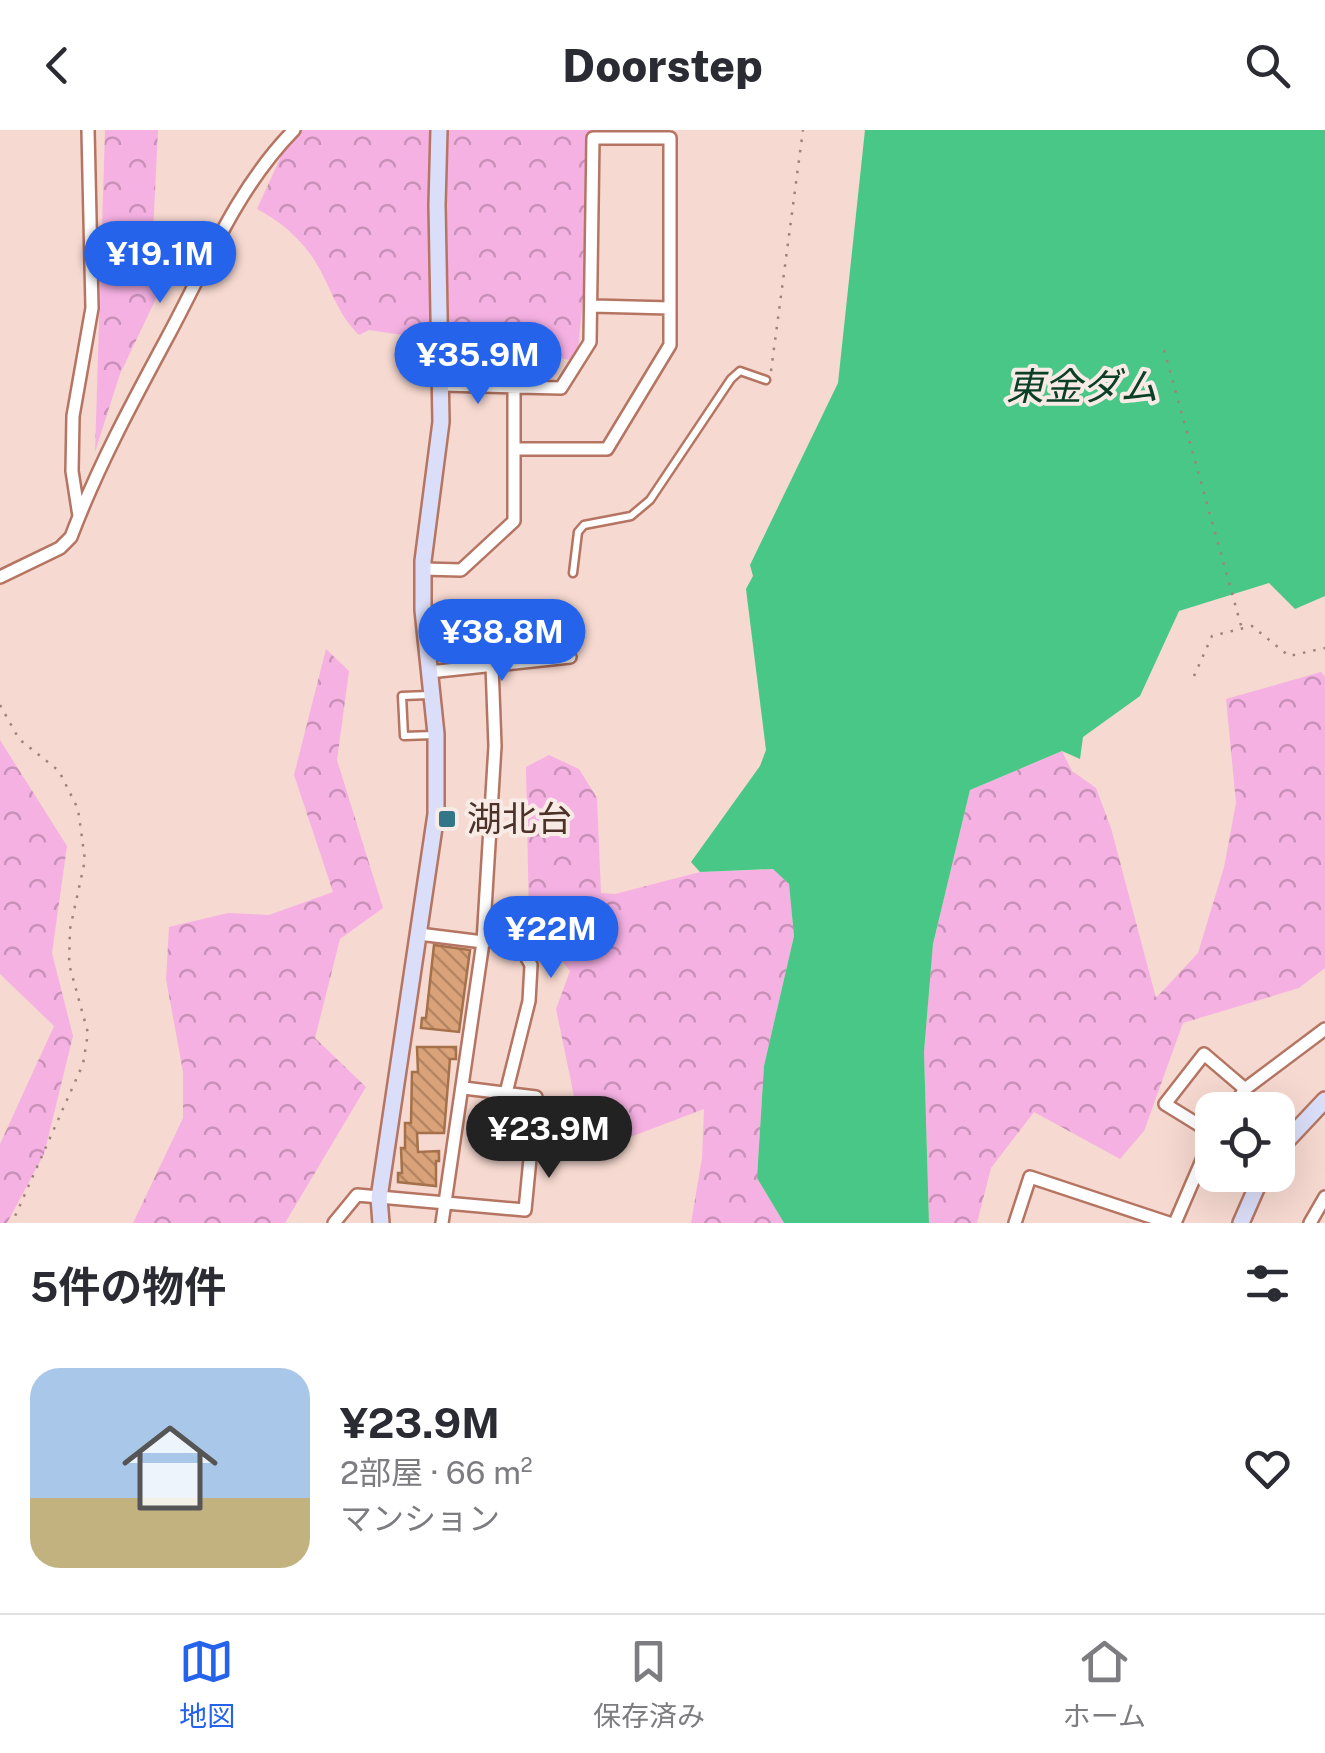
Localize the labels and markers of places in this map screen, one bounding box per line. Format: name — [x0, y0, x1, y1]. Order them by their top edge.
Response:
pin: ¥19.1M — [79, 221, 241, 306]
pin: ¥35.9M — [397, 322, 559, 407]
pin: ¥38.8M — [421, 599, 583, 684]
place label: 湖北台 — [467, 798, 572, 839]
marker: 湖北台 — [436, 808, 458, 830]
pin: ¥22M — [492, 896, 610, 981]
pin: ¥23.9M — [468, 1096, 630, 1181]

